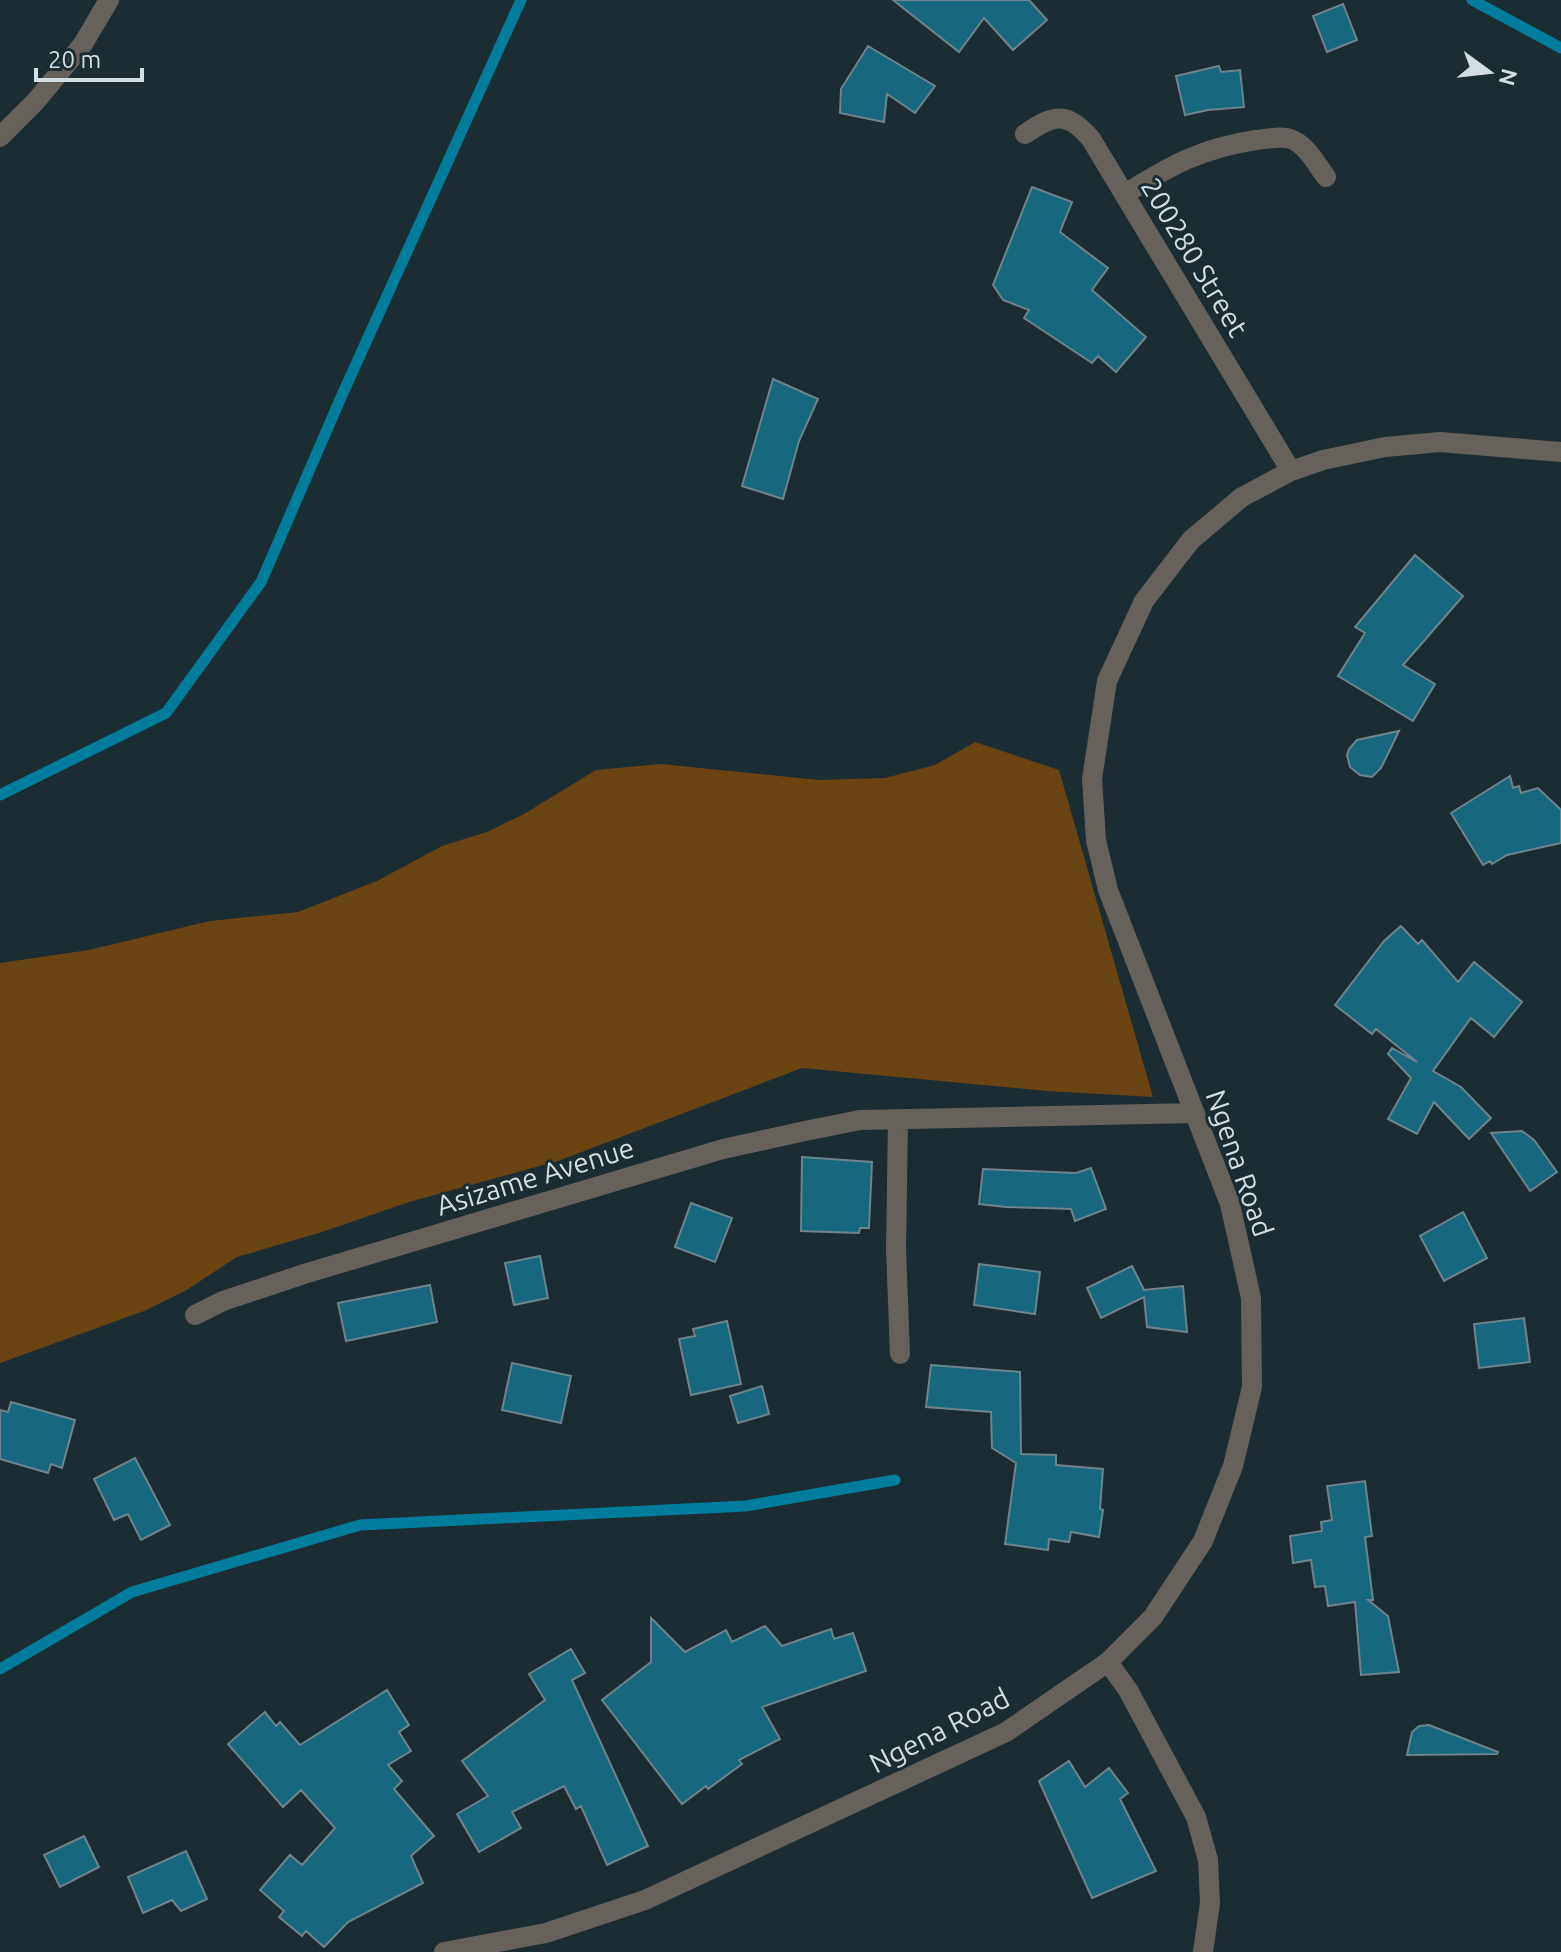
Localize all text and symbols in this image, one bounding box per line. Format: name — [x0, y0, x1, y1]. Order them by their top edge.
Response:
scale bar — [36, 32, 142, 82]
north arrow — [1449, 32, 1529, 112]
text: 20 m — [48, 46, 101, 73]
text: N — [1495, 66, 1523, 88]
street label: 200280 Street — [1136, 172, 1254, 342]
street label: Ngena Road — [1200, 1086, 1280, 1240]
street label: Asizame Avenue — [432, 1131, 638, 1221]
street label: Ngena Road — [864, 1681, 1014, 1779]

